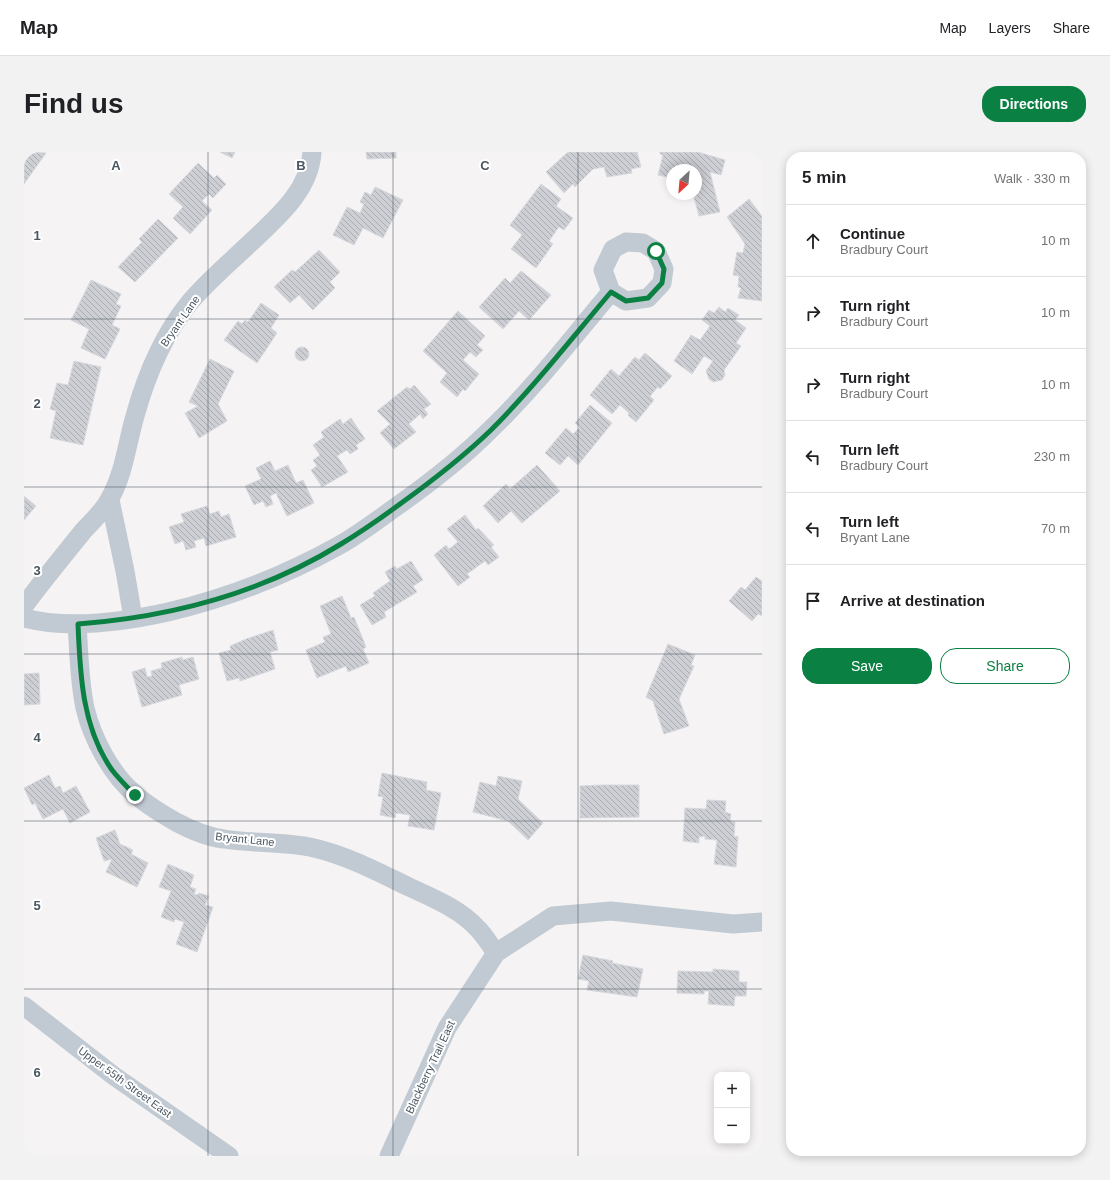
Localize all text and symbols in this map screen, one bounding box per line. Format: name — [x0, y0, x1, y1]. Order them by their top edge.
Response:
text: Map — [20, 17, 58, 38]
text: Map — [939, 20, 967, 36]
text: Layers — [989, 20, 1031, 36]
text: Share — [1053, 20, 1090, 36]
button: Directions — [982, 86, 1086, 122]
text: Find us — [24, 88, 124, 119]
text: A — [111, 158, 121, 173]
text: B — [296, 158, 306, 173]
text: C — [480, 158, 490, 173]
north arrow — [666, 164, 702, 200]
text: 5 min — [802, 168, 846, 187]
text: Walk · 330 m — [994, 171, 1070, 186]
text: Continue — [840, 225, 905, 242]
text: 1 — [33, 228, 41, 243]
icon: ahead — [802, 230, 824, 252]
text: 10 m — [1041, 233, 1070, 248]
route start — [647, 242, 665, 260]
text: Bradbury Court — [840, 242, 928, 257]
street label: Bryant Lane — [158, 293, 202, 349]
text: Turn right — [840, 297, 910, 314]
icon: right — [802, 302, 824, 324]
text: 10 m — [1041, 305, 1070, 320]
text: Bradbury Court — [840, 314, 928, 329]
text: Turn right — [840, 369, 910, 386]
icon: right — [802, 374, 824, 396]
text: 10 m — [1041, 377, 1070, 392]
text: Bradbury Court — [840, 386, 928, 401]
text: 2 — [33, 396, 41, 411]
text: Turn left — [840, 441, 899, 458]
icon: left — [802, 446, 824, 468]
text: 230 m — [1034, 449, 1070, 464]
text: Bradbury Court — [840, 458, 928, 473]
text: Turn left — [840, 513, 899, 530]
icon: left — [802, 518, 824, 540]
text: 70 m — [1041, 521, 1070, 536]
text: Bryant Lane — [840, 530, 910, 545]
text: 3 — [33, 563, 41, 578]
icon: arrive — [802, 590, 824, 612]
text: Arrive at destination — [840, 592, 985, 609]
button: Save — [802, 648, 932, 684]
button: Share — [940, 648, 1070, 684]
text: 4 — [33, 730, 41, 745]
route end — [126, 786, 144, 804]
street label: Bryant Lane — [215, 830, 275, 848]
text: 5 — [33, 898, 41, 913]
street label: Blackberry Trail East — [403, 1019, 457, 1115]
street label: Upper 55th Street East — [76, 1044, 174, 1120]
text: 6 — [33, 1065, 41, 1080]
map controls — [714, 1072, 750, 1144]
button: + — [714, 1072, 750, 1108]
button: − — [714, 1108, 750, 1144]

